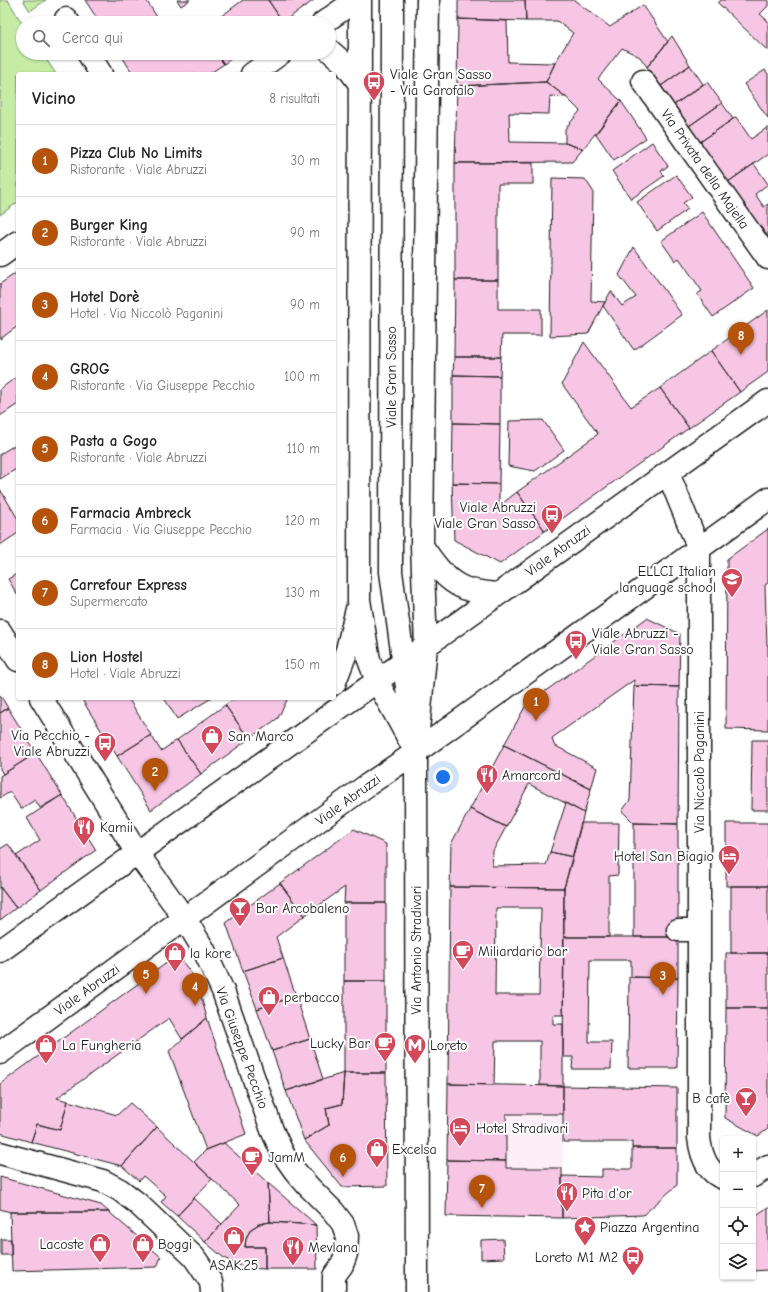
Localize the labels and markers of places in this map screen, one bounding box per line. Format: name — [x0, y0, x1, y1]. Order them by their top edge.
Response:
place label: Viale Gran Sasso - Via Garofalo — [390, 66, 492, 99]
bus stop icon: Viale Gran Sasso - Via Garofalo — [361, 69, 387, 102]
pin: 8 — [728, 322, 754, 355]
place label: Viale Abruzzi Viale Gran Sasso — [434, 499, 536, 532]
bus stop icon: Viale Abruzzi Viale Gran Sasso — [539, 502, 565, 535]
place label: ELLCI Italian language school — [619, 563, 716, 596]
school or university icon: ELLCI Italian language school — [719, 566, 745, 599]
place label: Viale Abruzzi - Viale Gran Sasso — [592, 625, 694, 658]
bus stop icon: Viale Abruzzi - Viale Gran Sasso — [563, 628, 589, 661]
pin: 1 — [523, 688, 549, 721]
shop icon: San Marco — [199, 723, 225, 756]
place label: Via Pecchio - Viale Abruzzi — [11, 727, 90, 760]
place label: San Marco — [228, 728, 294, 745]
bus stop icon: Via Pecchio - Viale Abruzzi — [92, 730, 118, 763]
pin: 2 — [142, 758, 168, 791]
restaurant icon: Amarcord — [474, 762, 500, 795]
place label: Amarcord — [502, 767, 561, 784]
restaurant icon: Kamii — [71, 814, 97, 847]
place label: Kamii — [100, 819, 133, 836]
hotel icon: Hotel San Biagio — [716, 843, 742, 876]
place label: Hotel San Biagio — [614, 848, 714, 865]
bar icon: Bar Arcobaleno — [227, 895, 253, 928]
place label: Bar Arcobaleno — [256, 900, 350, 917]
cafe icon: Miliardario bar — [450, 938, 476, 971]
shop icon: la kore — [162, 940, 188, 973]
place label: Miliardario bar — [478, 943, 568, 960]
place label: la kore — [190, 945, 231, 962]
pin: 5 — [133, 961, 159, 994]
pin: 3 — [650, 962, 676, 995]
pin: 4 — [182, 973, 208, 1006]
shop icon: perbacco — [256, 984, 282, 1017]
place label: perbacco — [284, 989, 340, 1006]
cafe icon: Lucky Bar — [372, 1030, 398, 1063]
shop icon: La Fungheria — [33, 1032, 59, 1065]
metro station icon: Loreto — [402, 1032, 428, 1065]
place label: Lucky Bar — [310, 1035, 370, 1052]
place label: La Fungheria — [62, 1037, 142, 1054]
place label: Loreto — [430, 1037, 467, 1054]
bar icon: B cafè — [733, 1085, 759, 1118]
place label: B cafè — [692, 1090, 730, 1107]
hotel icon: Hotel Stradivari — [447, 1115, 473, 1148]
place label: Hotel Stradivari — [476, 1120, 568, 1137]
shop icon: Excelsa — [364, 1136, 390, 1169]
place label: Excelsa — [392, 1141, 437, 1158]
cafe icon: JamM — [239, 1144, 265, 1177]
pin: 6 — [330, 1144, 356, 1177]
place label: JamM — [268, 1149, 305, 1166]
pin: 7 — [469, 1175, 495, 1208]
restaurant icon: Pita d'or — [554, 1180, 580, 1213]
place label: Pita d'or — [582, 1185, 632, 1202]
place icon: Piazza Argentina — [572, 1214, 598, 1247]
place label: Piazza Argentina — [600, 1219, 700, 1236]
shop icon: ASAK.25 — [221, 1224, 247, 1257]
shop icon: Lacoste — [87, 1231, 113, 1264]
shop icon: Boggi — [130, 1231, 156, 1264]
restaurant icon: Mevlana — [280, 1234, 306, 1267]
place label: Lacoste — [40, 1236, 84, 1253]
place label: Boggi — [158, 1236, 192, 1253]
place label: Mevlana — [308, 1239, 358, 1256]
bus stop icon: Loreto M1 M2 — [620, 1244, 646, 1277]
place label: Loreto M1 M2 — [535, 1249, 618, 1266]
place label: ASAK.25 — [210, 1257, 258, 1274]

